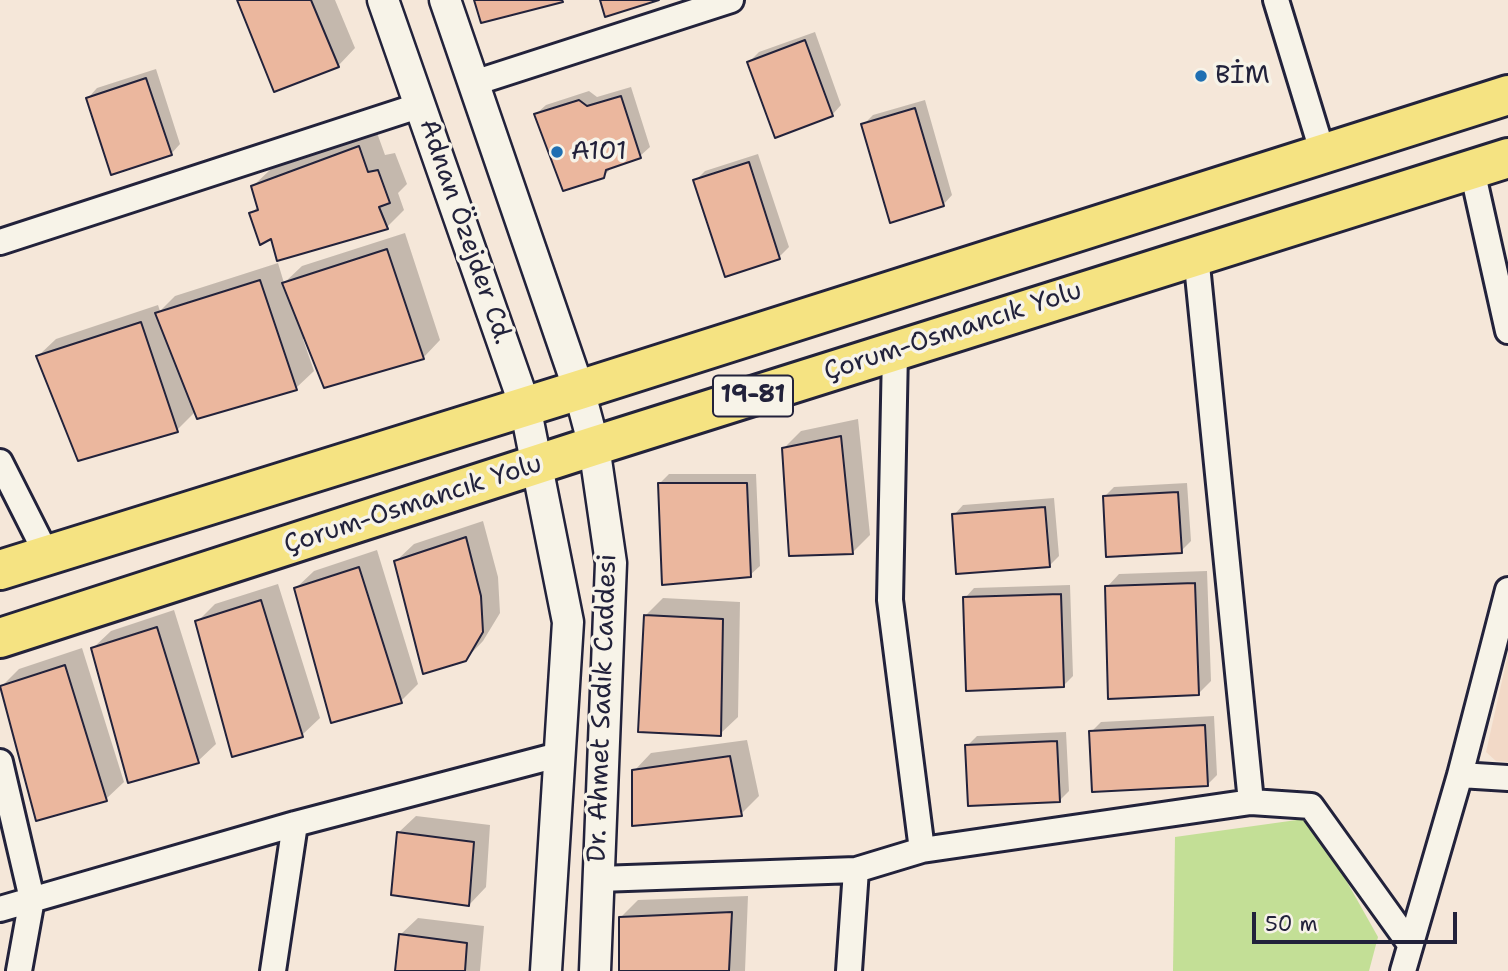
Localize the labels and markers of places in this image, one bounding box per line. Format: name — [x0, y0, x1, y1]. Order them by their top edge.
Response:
place label: BİM — [1215, 60, 1270, 92]
marker: BİM — [1193, 68, 1209, 84]
place label: A101 — [571, 136, 627, 168]
marker: A101 — [549, 144, 565, 160]

